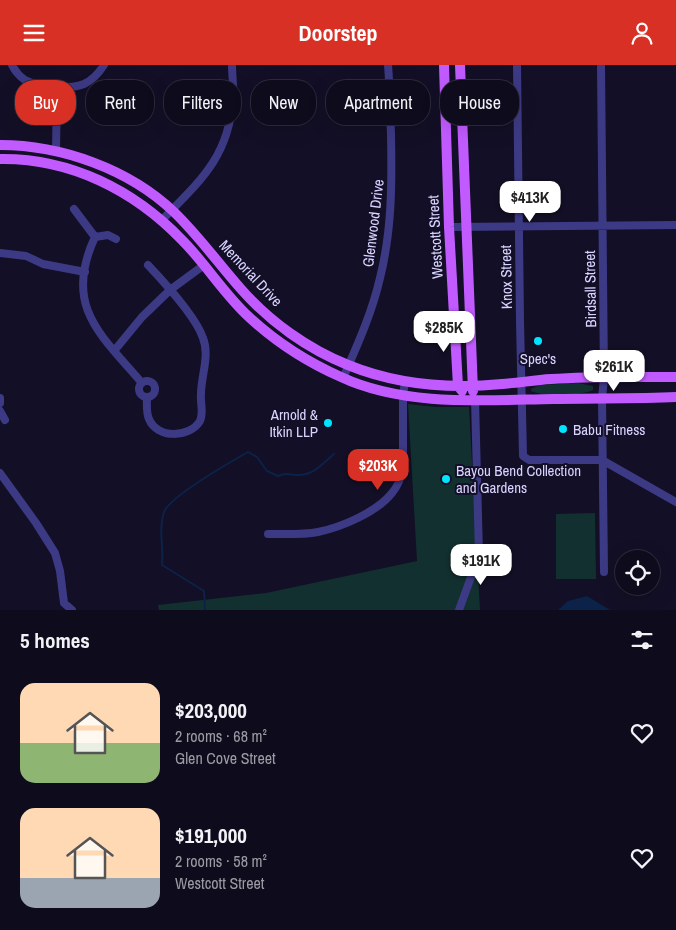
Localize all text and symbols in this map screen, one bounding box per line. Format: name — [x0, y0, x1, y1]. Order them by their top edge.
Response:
text: Doorstep — [298, 18, 378, 48]
icon: menu — [20, 19, 48, 47]
icon: person — [628, 19, 656, 47]
chip: Buy — [15, 80, 76, 125]
chip: Rent — [86, 80, 154, 125]
chip: Filters — [164, 80, 241, 125]
chip: New — [251, 80, 316, 125]
chip: Apartment — [326, 80, 430, 125]
chip: House — [440, 80, 519, 125]
street label: Glenwood Drive — [357, 178, 389, 268]
pin: $413K — [495, 181, 565, 223]
text: $413K — [511, 186, 549, 208]
street label: Westcott Street — [422, 194, 448, 279]
street label: Memorial Drive — [215, 235, 287, 311]
street label: Knox Street — [495, 244, 517, 309]
street label: Birdsall Street — [579, 250, 601, 328]
pin: $285K — [409, 311, 479, 353]
text: $285K — [425, 316, 463, 338]
marker: Spec's — [532, 335, 544, 347]
place label: Spec's — [520, 348, 556, 369]
pin: $261K — [579, 349, 649, 392]
text: $261K — [595, 355, 633, 377]
place label: Arnold & Itkin LLP — [269, 404, 319, 442]
marker: Arnold & Itkin LLP — [322, 417, 334, 429]
place label: Babu Fitness — [573, 419, 645, 440]
marker: Babu Fitness — [557, 423, 569, 435]
pin: $203K — [343, 449, 413, 491]
text: $203K — [359, 454, 397, 476]
place label: Bayou Bend Collection and Gardens — [456, 460, 581, 498]
marker: Bayou Bend Collection and Gardens — [440, 473, 452, 485]
pin: $191K — [446, 543, 516, 586]
text: $191K — [462, 549, 500, 571]
map controls — [615, 550, 660, 595]
button: locate — [615, 550, 660, 595]
text: 5 homes — [20, 626, 90, 655]
icon: filters — [628, 626, 656, 654]
text: $203,000 — [175, 696, 247, 725]
icon: home — [60, 703, 120, 763]
icon: heart — [628, 719, 656, 747]
text: 2 rooms · 68 m² — [175, 725, 267, 747]
text: Glen Cove Street — [175, 747, 276, 769]
text: $191,000 — [175, 821, 247, 850]
icon: home — [60, 828, 120, 888]
icon: heart — [628, 844, 656, 872]
text: 2 rooms · 58 m² — [175, 850, 267, 872]
text: Westcott Street — [175, 872, 264, 894]

